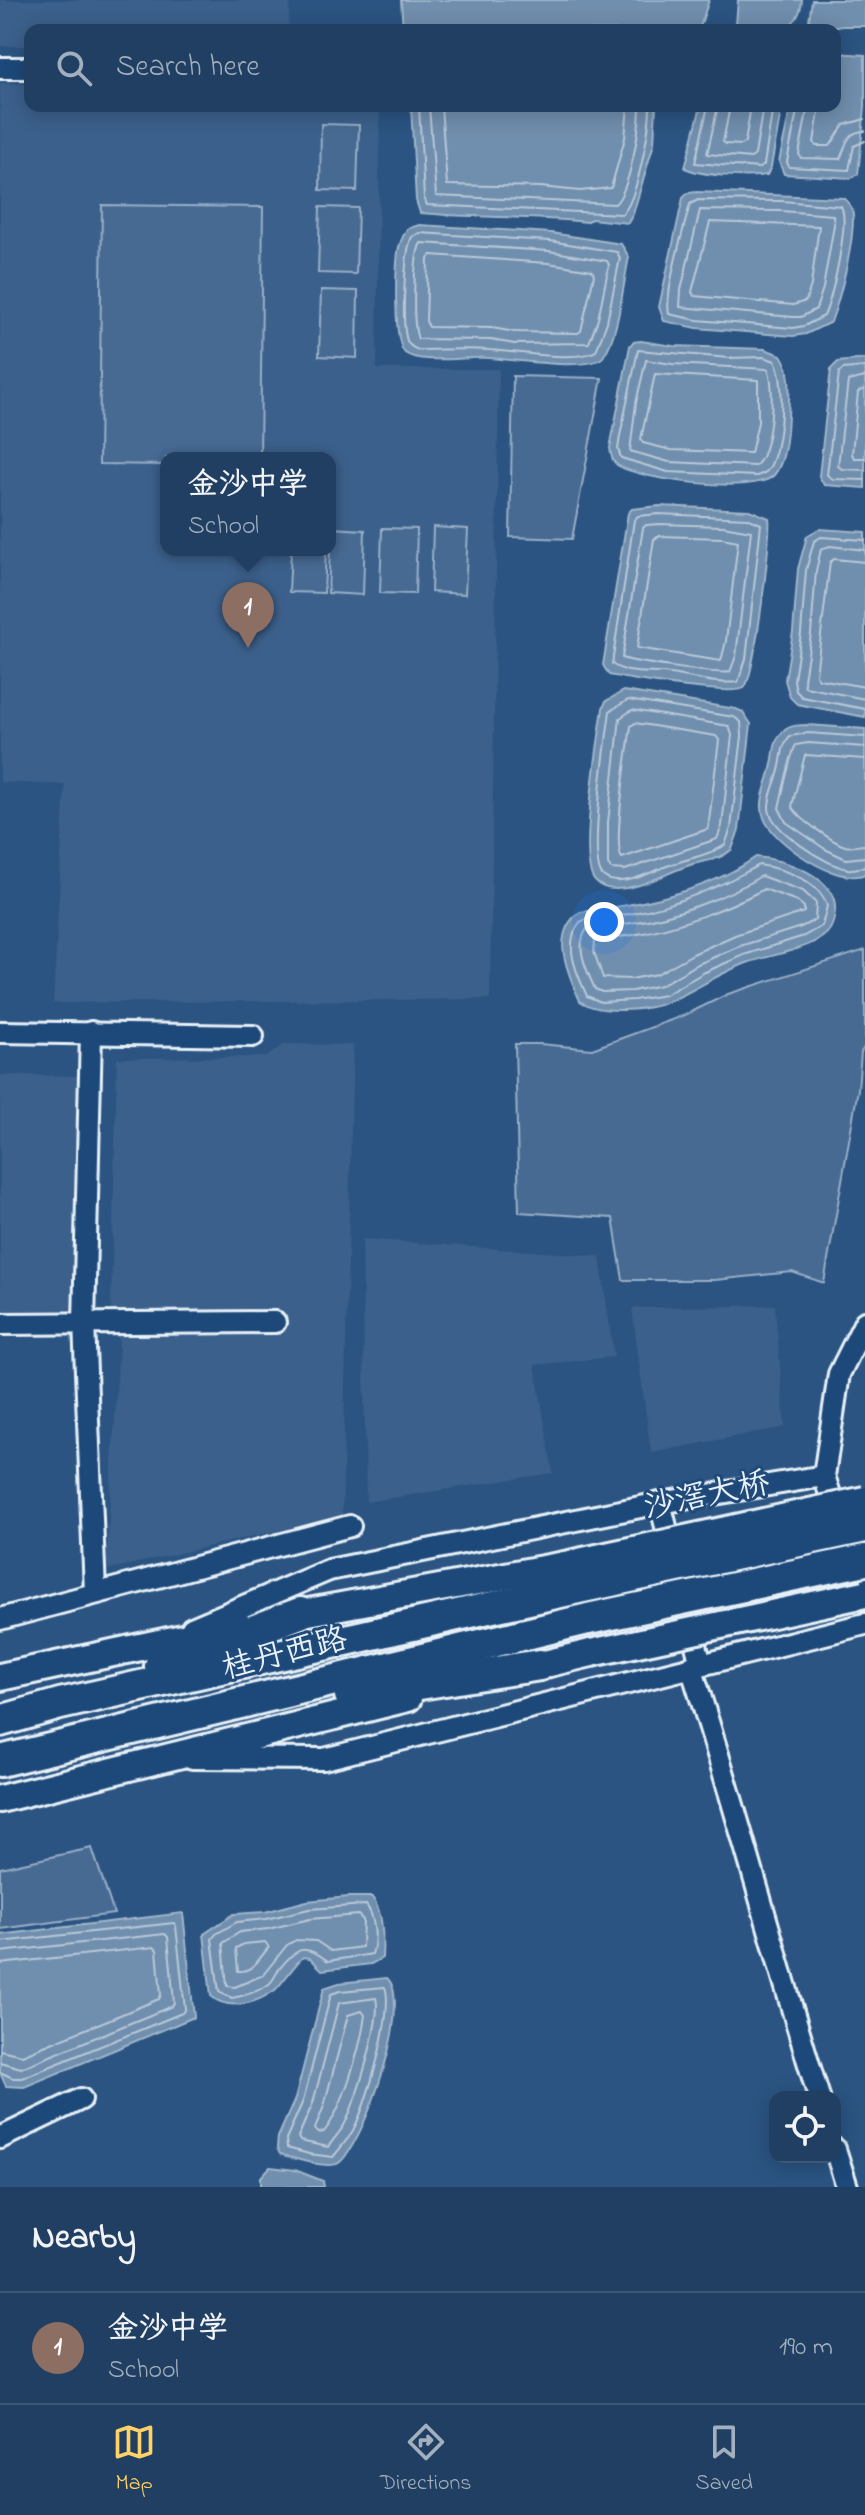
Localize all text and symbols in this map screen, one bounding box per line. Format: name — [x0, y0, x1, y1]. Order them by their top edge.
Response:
search box — [24, 24, 841, 112]
icon: search — [52, 46, 96, 90]
text: Search here — [116, 46, 260, 90]
popup — [160, 452, 336, 556]
text: 金沙中学 — [188, 464, 308, 508]
text: School — [188, 508, 259, 546]
pin: 1 — [222, 582, 274, 648]
your location — [584, 902, 624, 942]
street label: 沙滘大桥 — [640, 1461, 774, 1533]
street label: 桂丹西路 — [217, 1617, 353, 1693]
map controls — [769, 2091, 841, 2163]
button: locate — [769, 2091, 841, 2163]
text: Nearby — [32, 2214, 136, 2264]
text: 金沙中学 — [108, 2308, 228, 2352]
text: 1 — [54, 2329, 62, 2367]
text: 190 m — [779, 2329, 833, 2367]
text: School — [108, 2352, 179, 2390]
tab: Map — [112, 2420, 156, 2500]
tab: Directions — [380, 2420, 471, 2500]
tab: Saved — [696, 2420, 753, 2500]

